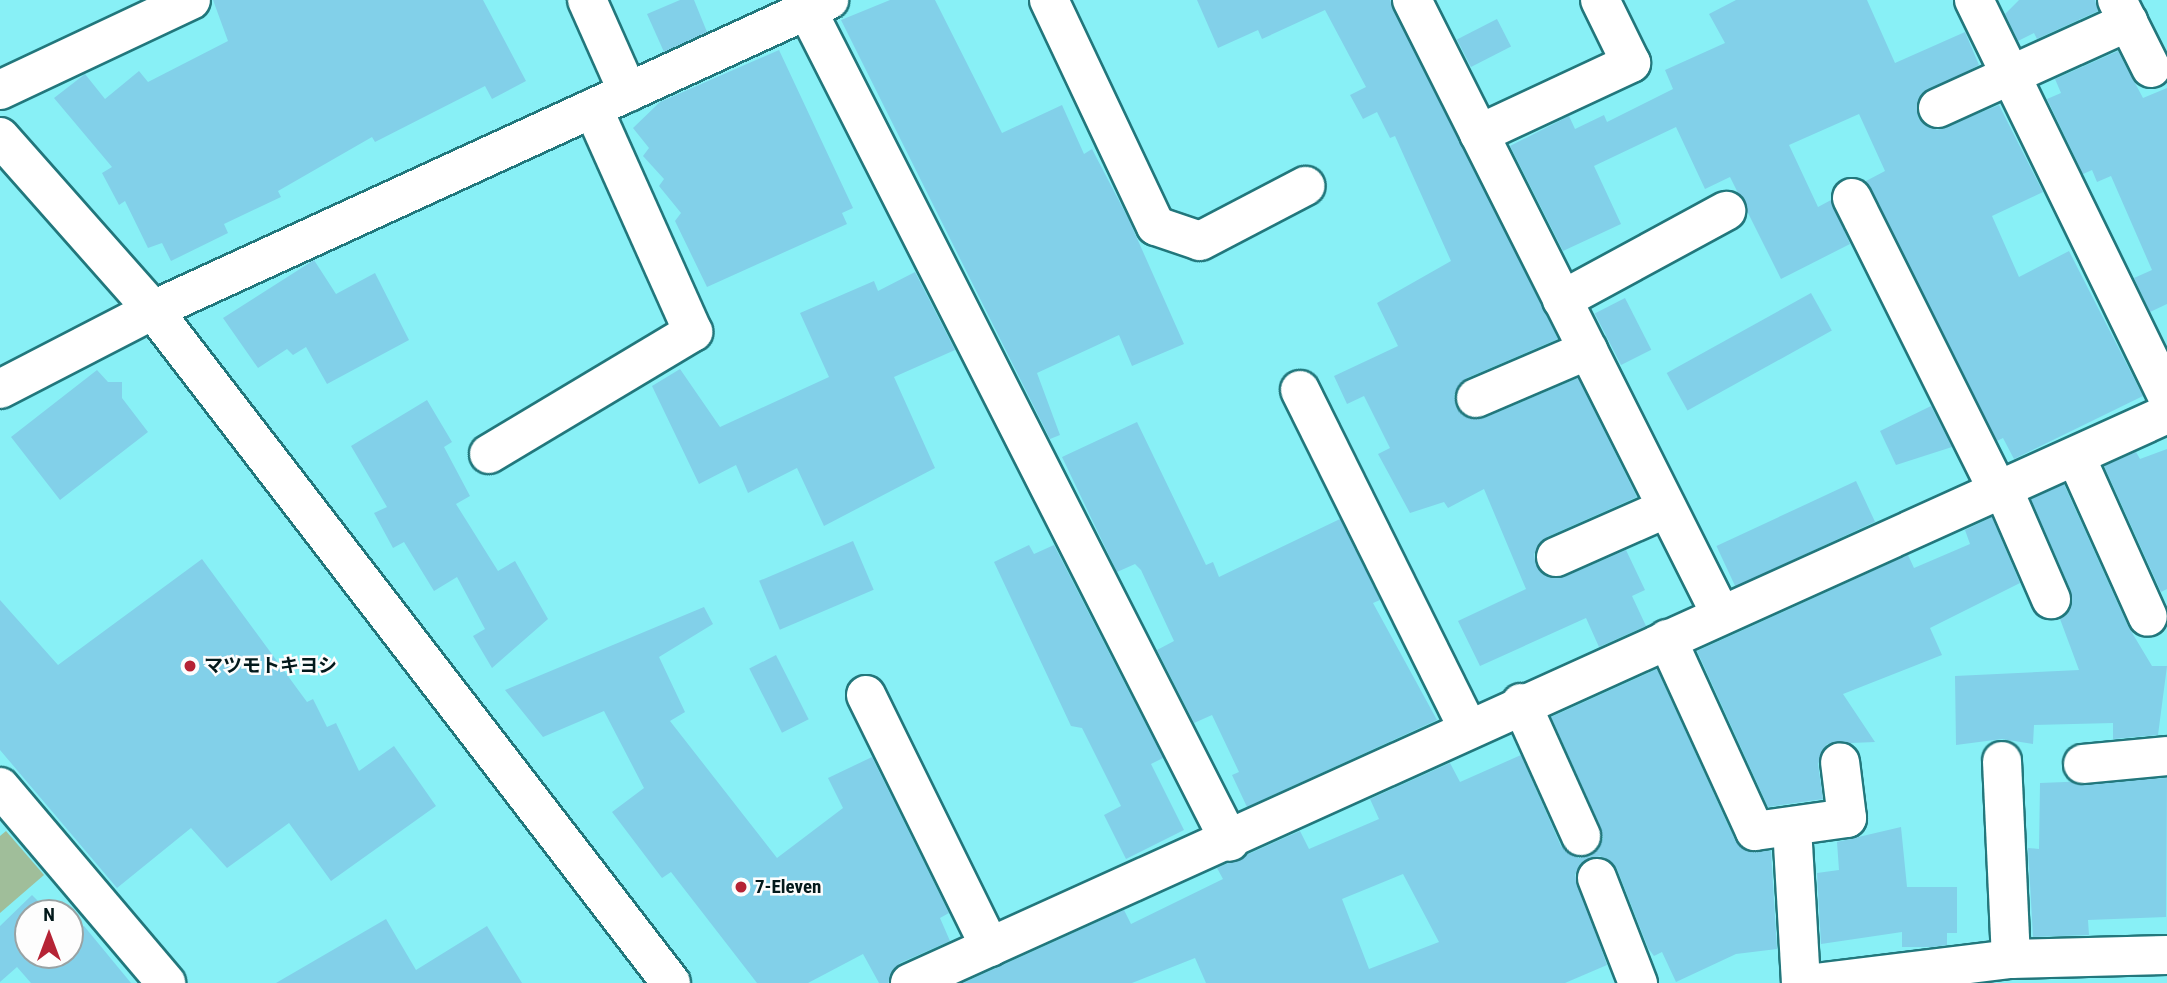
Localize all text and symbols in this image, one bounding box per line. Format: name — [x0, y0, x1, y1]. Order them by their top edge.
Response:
place label: マツモトキヨシ — [204, 655, 337, 677]
marker: マツモトキヨシ — [182, 658, 198, 674]
place label: 7-Eleven — [755, 876, 821, 898]
marker: 7-Eleven — [733, 879, 749, 895]
north arrow — [14, 899, 84, 969]
text: N — [43, 903, 55, 926]

